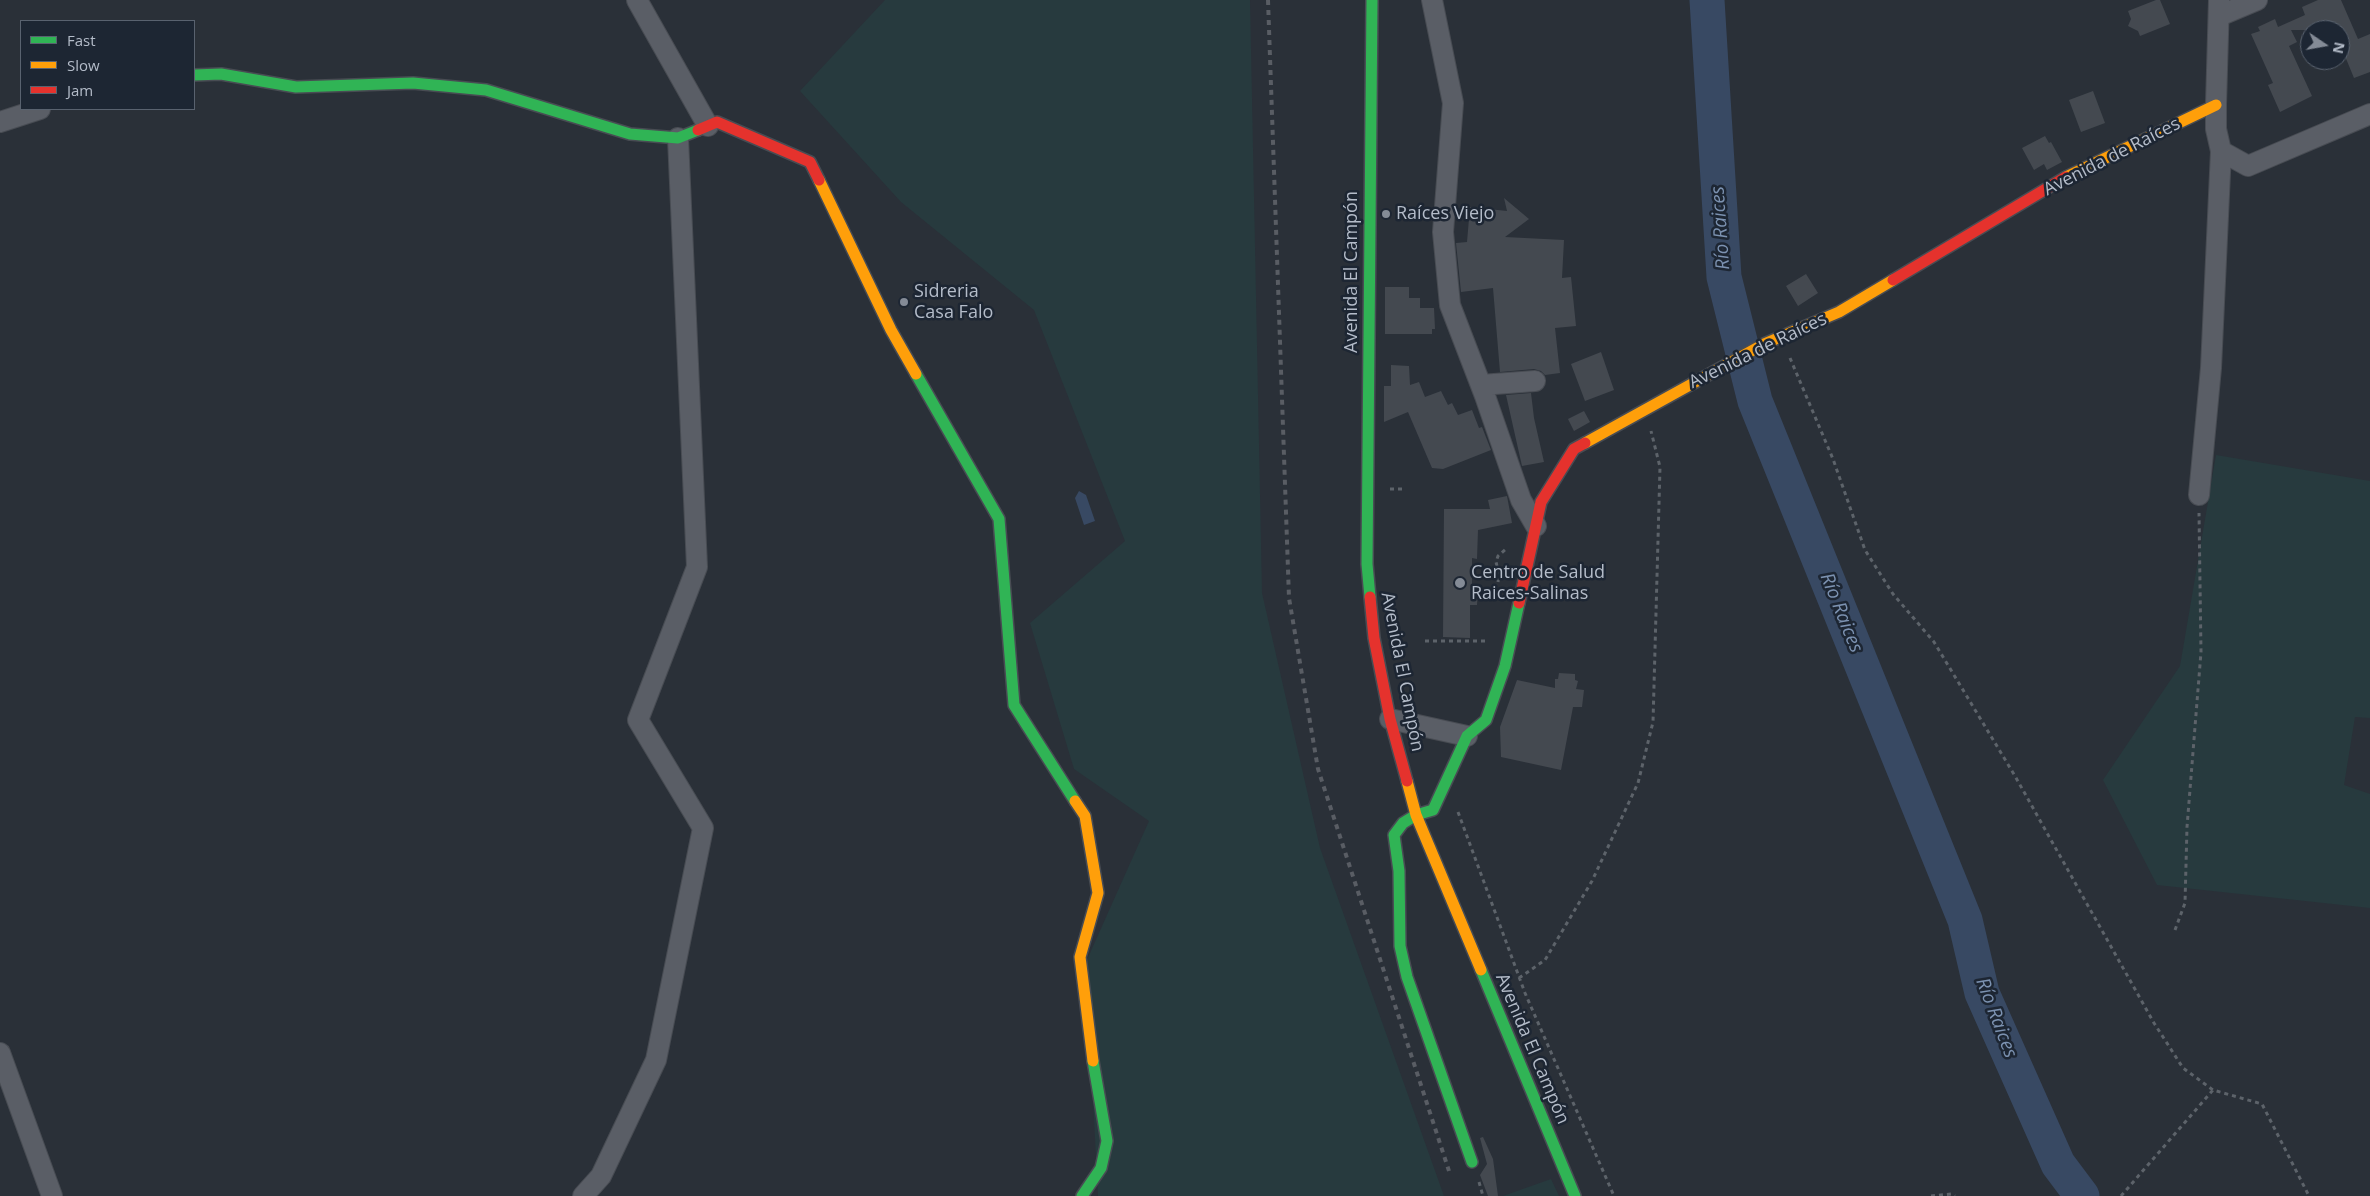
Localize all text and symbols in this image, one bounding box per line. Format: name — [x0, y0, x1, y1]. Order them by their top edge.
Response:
legend — [20, 20, 195, 110]
north arrow — [2300, 20, 2350, 70]
text: Fast — [67, 30, 96, 50]
text: N — [2329, 40, 2350, 56]
text: Slow — [67, 55, 100, 75]
text: Jam — [67, 80, 93, 100]
street label: Avenida de Raíces — [2040, 113, 2184, 201]
water label: Río Raices — [1707, 185, 1735, 271]
street label: Avenida El Campón — [1341, 191, 1363, 353]
place label: Raíces Viejo — [1396, 203, 1494, 225]
marker: Raíces Viejo — [1380, 208, 1392, 220]
place label: Sidreria Casa Falo — [914, 281, 993, 324]
marker: Sidreria Casa Falo — [898, 296, 910, 308]
street label: Avenida de Raíces — [1686, 308, 1830, 394]
place label: Centro de Salud Raices-Salinas — [1471, 562, 1605, 604]
water label: Río Raices — [1815, 570, 1867, 656]
marker: Centro de Salud Raices-Salinas — [1453, 576, 1467, 590]
street label: Avenida El Campón — [1376, 590, 1428, 754]
street label: Avenida El Campón — [1490, 970, 1574, 1128]
water label: Río Raices — [1970, 975, 2022, 1061]

